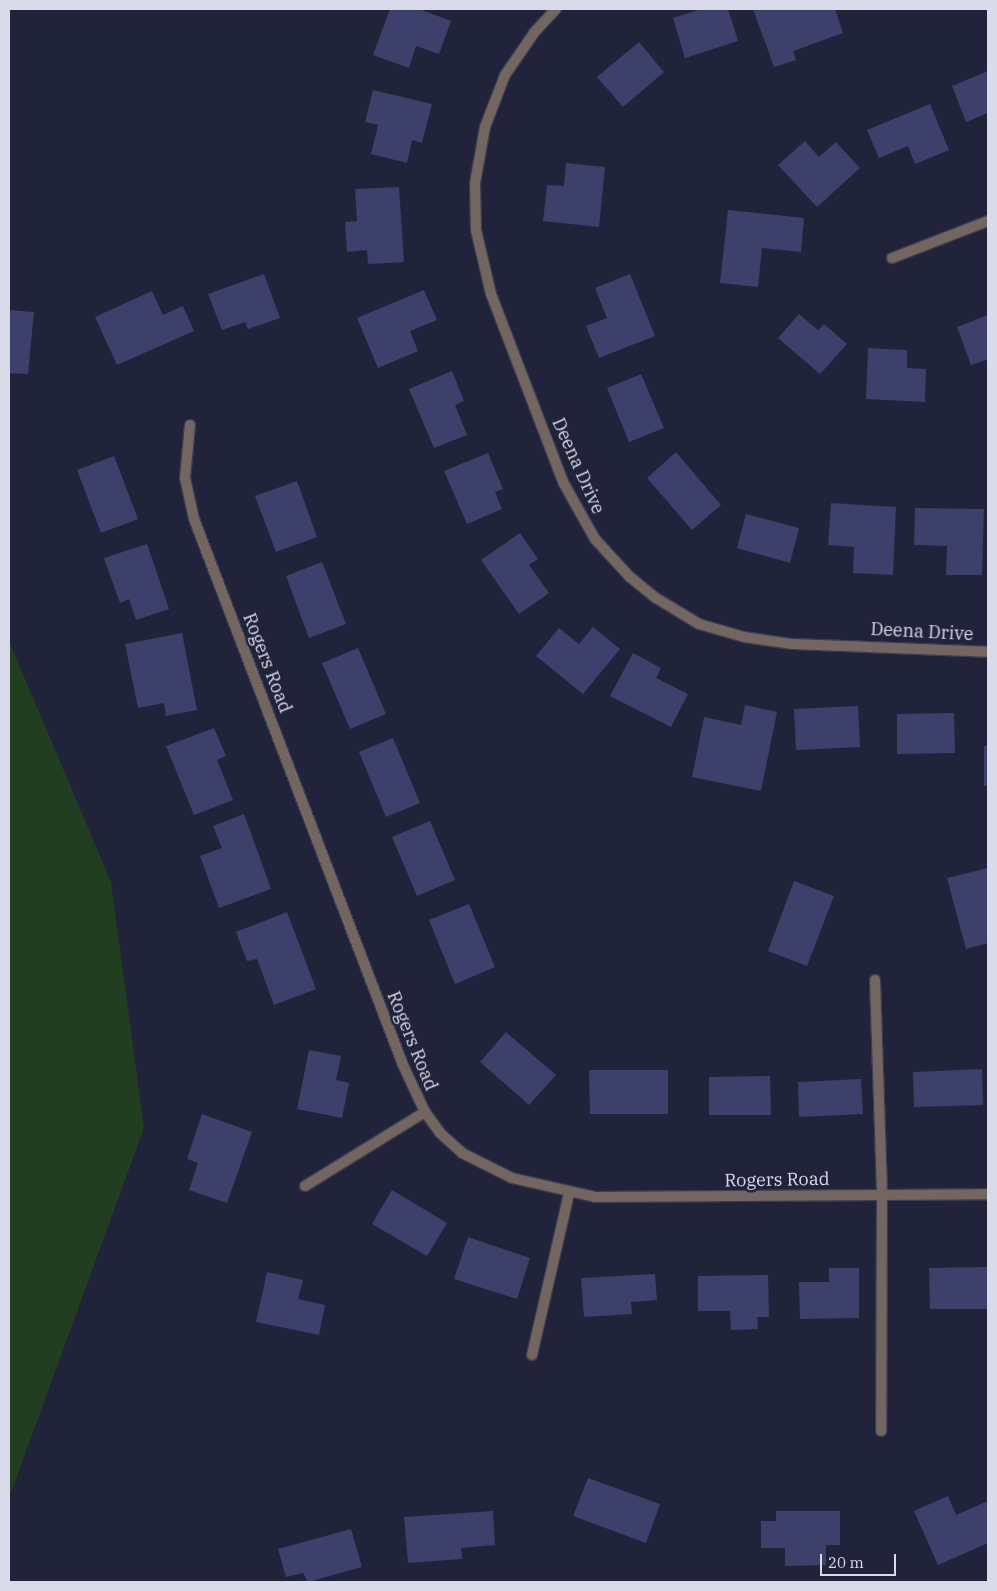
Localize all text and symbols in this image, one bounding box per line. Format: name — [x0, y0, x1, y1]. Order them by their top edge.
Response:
street label: Deena Drive — [547, 415, 609, 517]
street label: Rogers Road — [238, 610, 296, 716]
street label: Deena Drive — [870, 619, 974, 645]
street label: Rogers Road — [382, 988, 442, 1094]
street label: Rogers Road — [724, 1168, 830, 1192]
scale bar — [822, 1544, 898, 1576]
text: 20 m — [828, 1553, 864, 1572]

